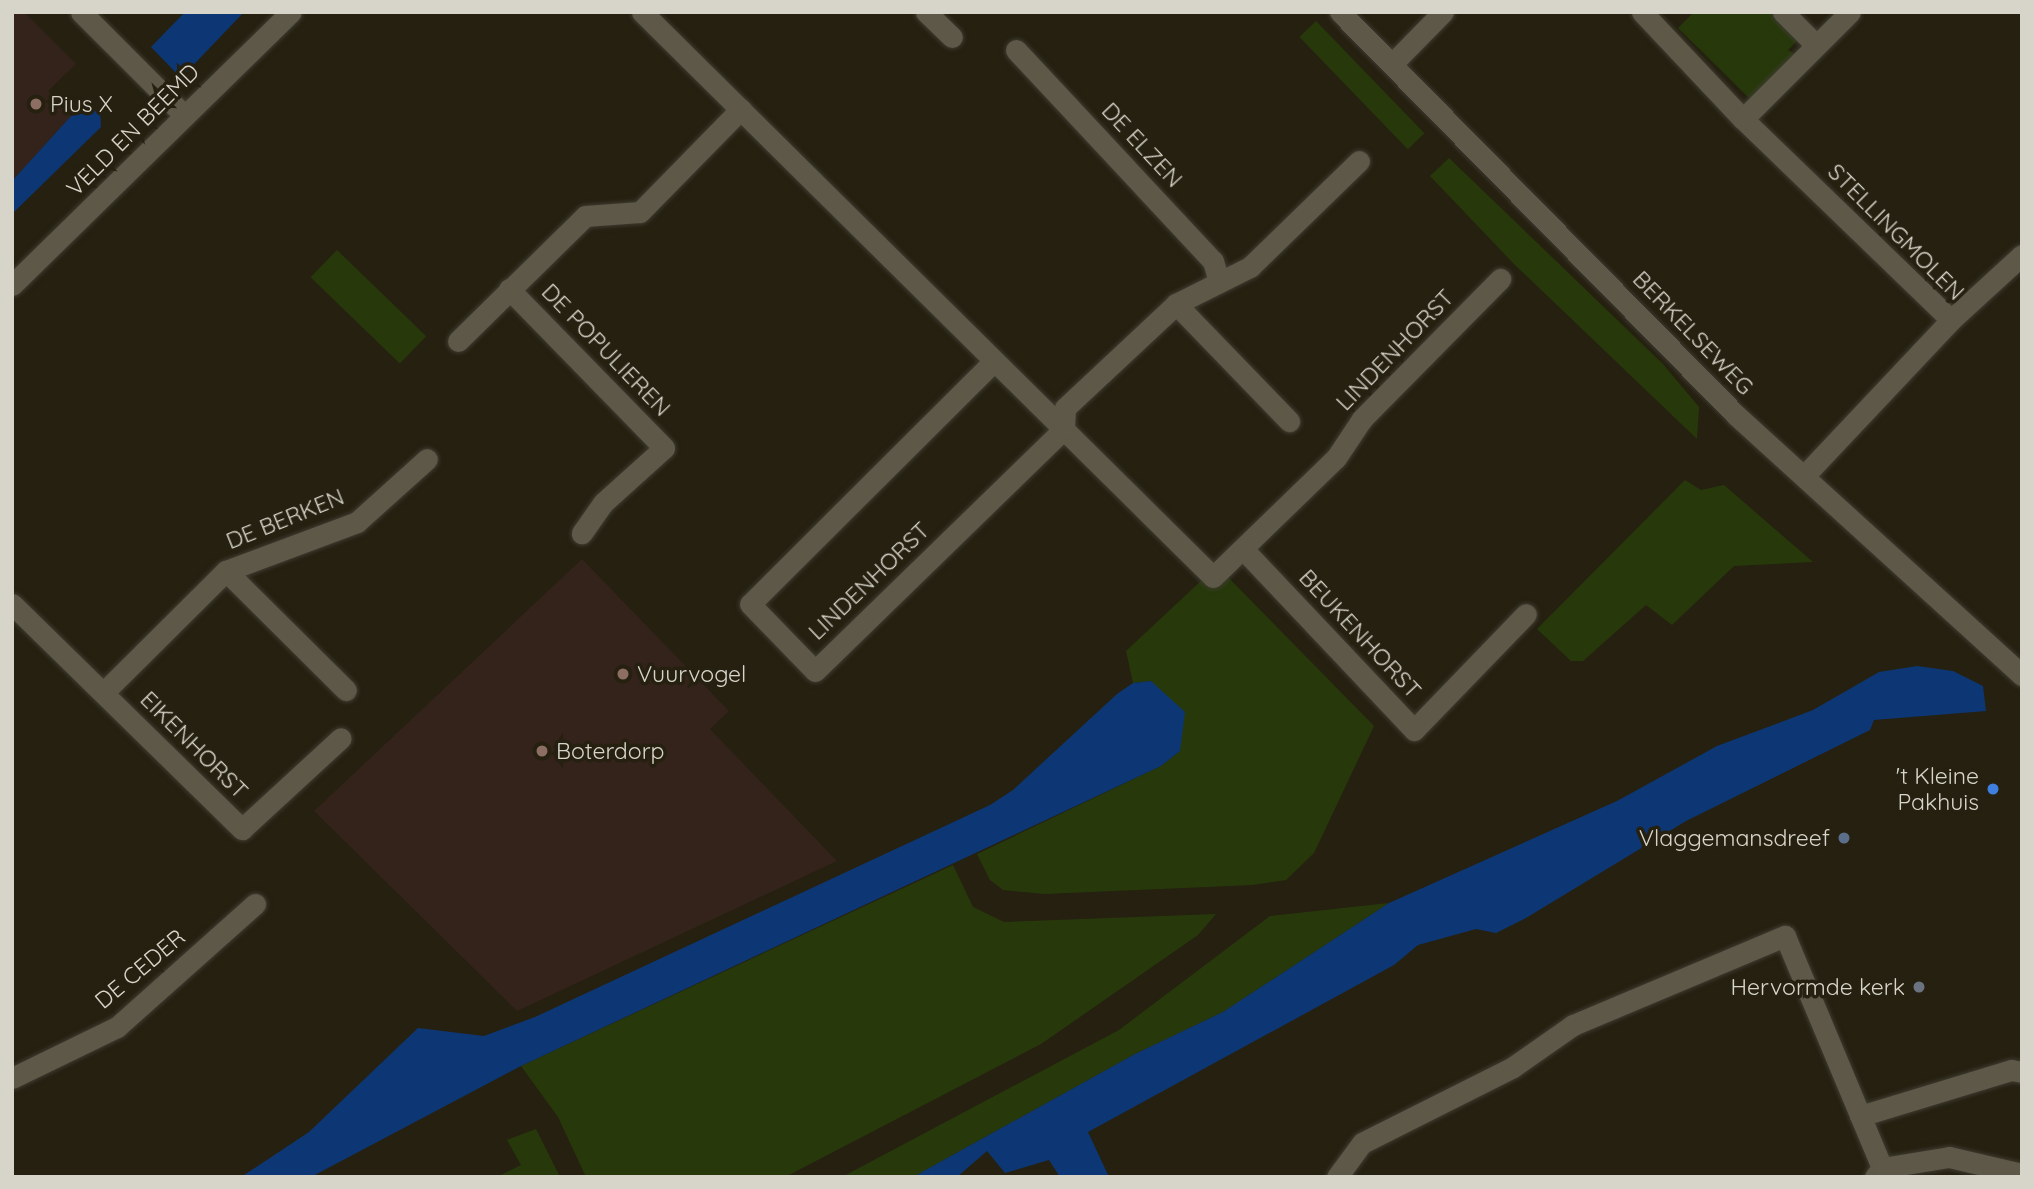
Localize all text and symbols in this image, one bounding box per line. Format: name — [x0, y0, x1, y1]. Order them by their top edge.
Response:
street label: VELD EN BEEMD — [61, 58, 205, 202]
place label: Pius X — [50, 90, 113, 118]
marker: Pius X — [28, 96, 44, 112]
street label: DE ELZEN — [1096, 97, 1188, 193]
street label: STELLINGMOLEN — [1822, 158, 1970, 306]
street label: BERKELSEWEG — [1627, 265, 1759, 401]
street label: DE POPULIEREN — [536, 278, 676, 422]
street label: LINDENHORST — [1330, 284, 1460, 416]
street label: DE BERKEN — [222, 483, 348, 555]
street label: LINDENHORST — [803, 516, 935, 646]
street label: BEUKENHORST — [1293, 564, 1427, 704]
place label: Vuurvogel — [637, 660, 746, 688]
marker: Vuurvogel — [615, 666, 631, 682]
street label: EIKENHORST — [135, 686, 253, 804]
place label: Boterdorp — [556, 737, 664, 765]
marker: Boterdorp — [534, 743, 550, 759]
place label: 't Kleine Pakhuis — [1896, 762, 1979, 816]
marker: 't Kleine Pakhuis — [1985, 781, 2001, 797]
place label: Vlaggemansdreef — [1639, 824, 1830, 852]
marker: Vlaggemansdreef — [1836, 830, 1852, 846]
street label: DE CEDER — [89, 923, 191, 1015]
place label: Hervormde kerk — [1730, 973, 1905, 1001]
marker: Hervormde kerk — [1911, 979, 1927, 995]

